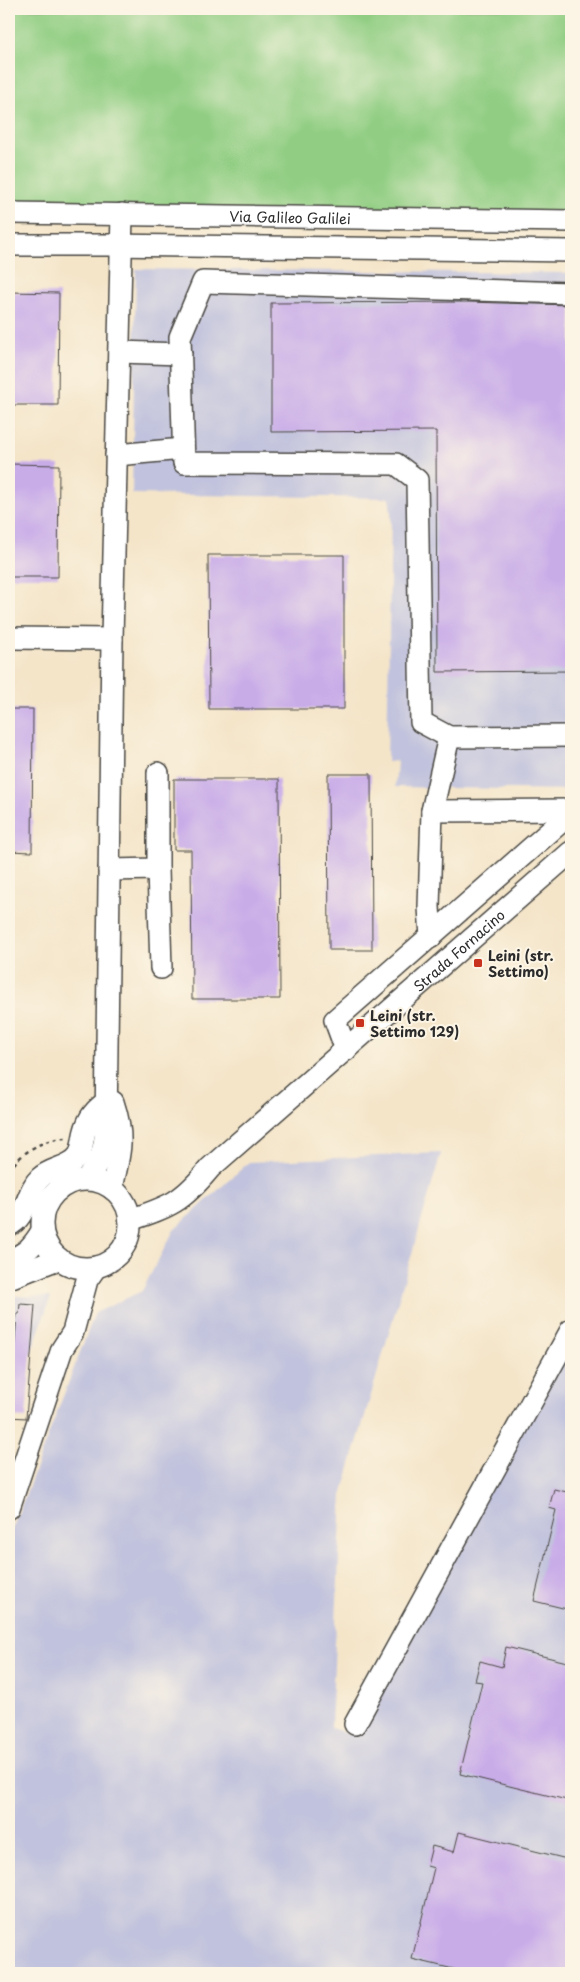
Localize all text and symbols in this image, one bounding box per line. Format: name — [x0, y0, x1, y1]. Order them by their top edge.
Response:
street label: Via Galileo Galilei — [229, 205, 351, 229]
street label: Strada Fornacino — [408, 904, 509, 996]
place label: Leini (str. Settimo) — [488, 945, 554, 982]
marker: Leini (str. Settimo) — [472, 957, 484, 969]
place label: Leini (str. Settimo 129) — [370, 1005, 459, 1042]
marker: Leini (str. Settimo 129) — [354, 1017, 366, 1029]

